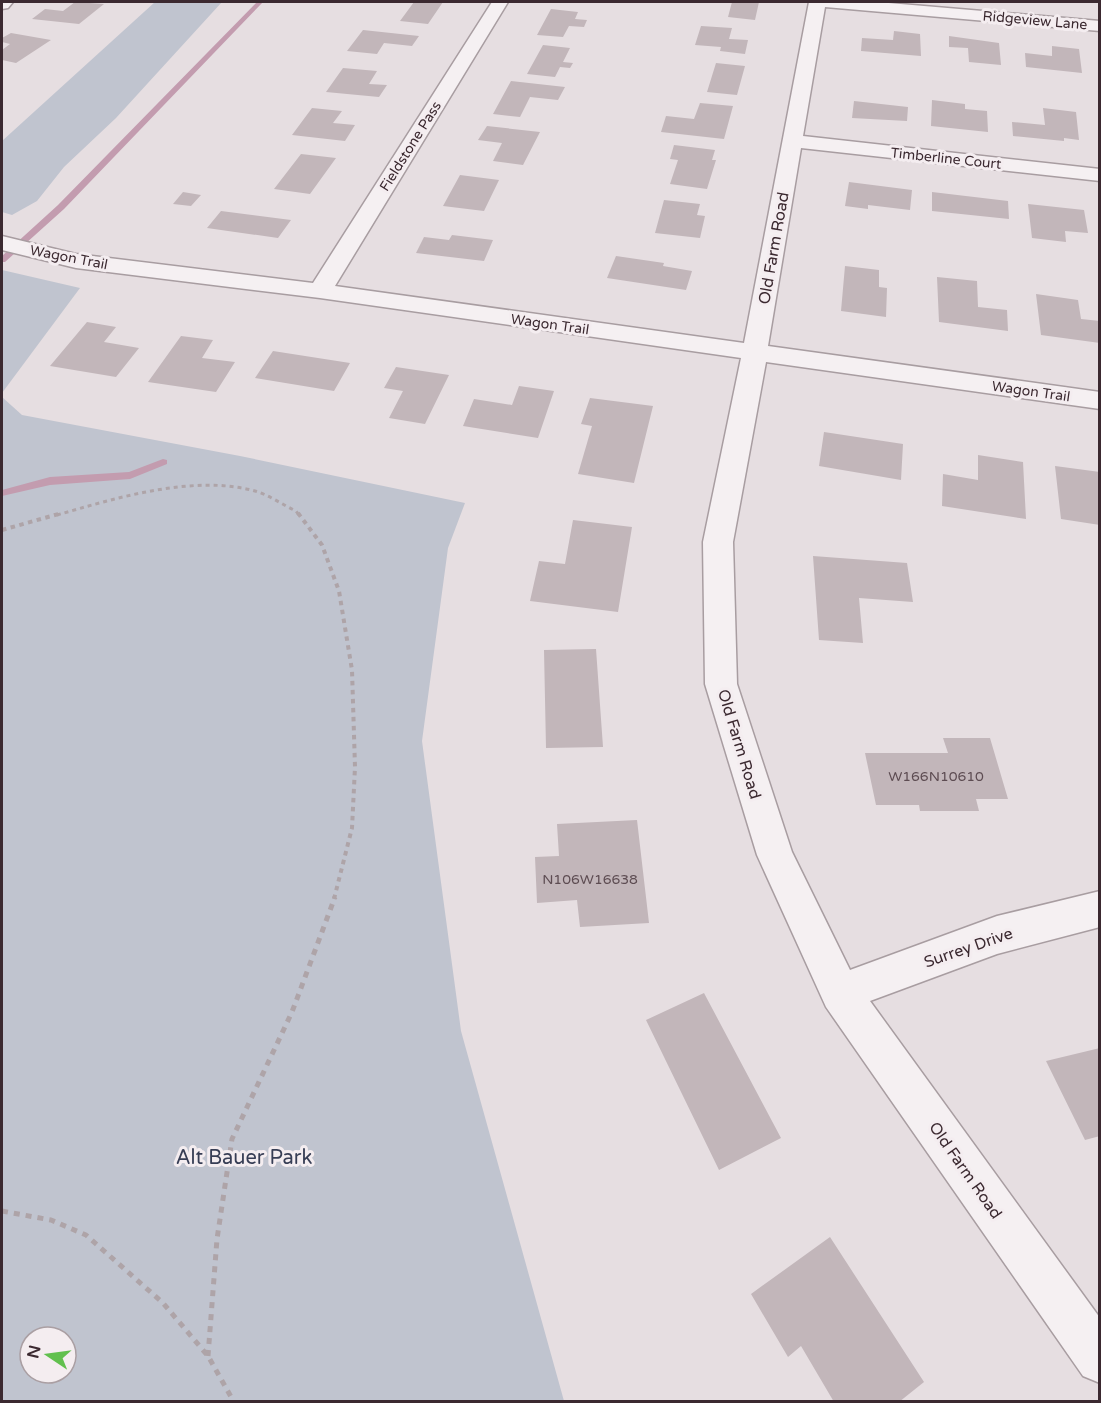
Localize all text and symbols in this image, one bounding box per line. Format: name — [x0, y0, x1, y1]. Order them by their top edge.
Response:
street label: Ridgeview Lane — [982, 7, 1088, 34]
street label: Fieldstone Pass — [376, 98, 445, 194]
street label: Timberline Court — [890, 144, 1003, 173]
street label: Old Farm Road — [754, 190, 794, 306]
street label: Wagon Trail — [29, 242, 109, 273]
street label: Wagon Trail — [510, 311, 590, 338]
street label: Wagon Trail — [991, 378, 1071, 405]
street label: Old Farm Road — [713, 687, 765, 802]
house number: W166N10610 — [888, 768, 984, 785]
house number: N106W16638 — [542, 871, 638, 888]
street label: Surrey Drive — [921, 923, 1015, 972]
street label: Old Farm Road — [924, 1118, 1006, 1223]
park label: Alt Bauer Park — [176, 1146, 312, 1170]
north arrow — [18, 1325, 78, 1385]
text: N — [23, 1343, 46, 1360]

